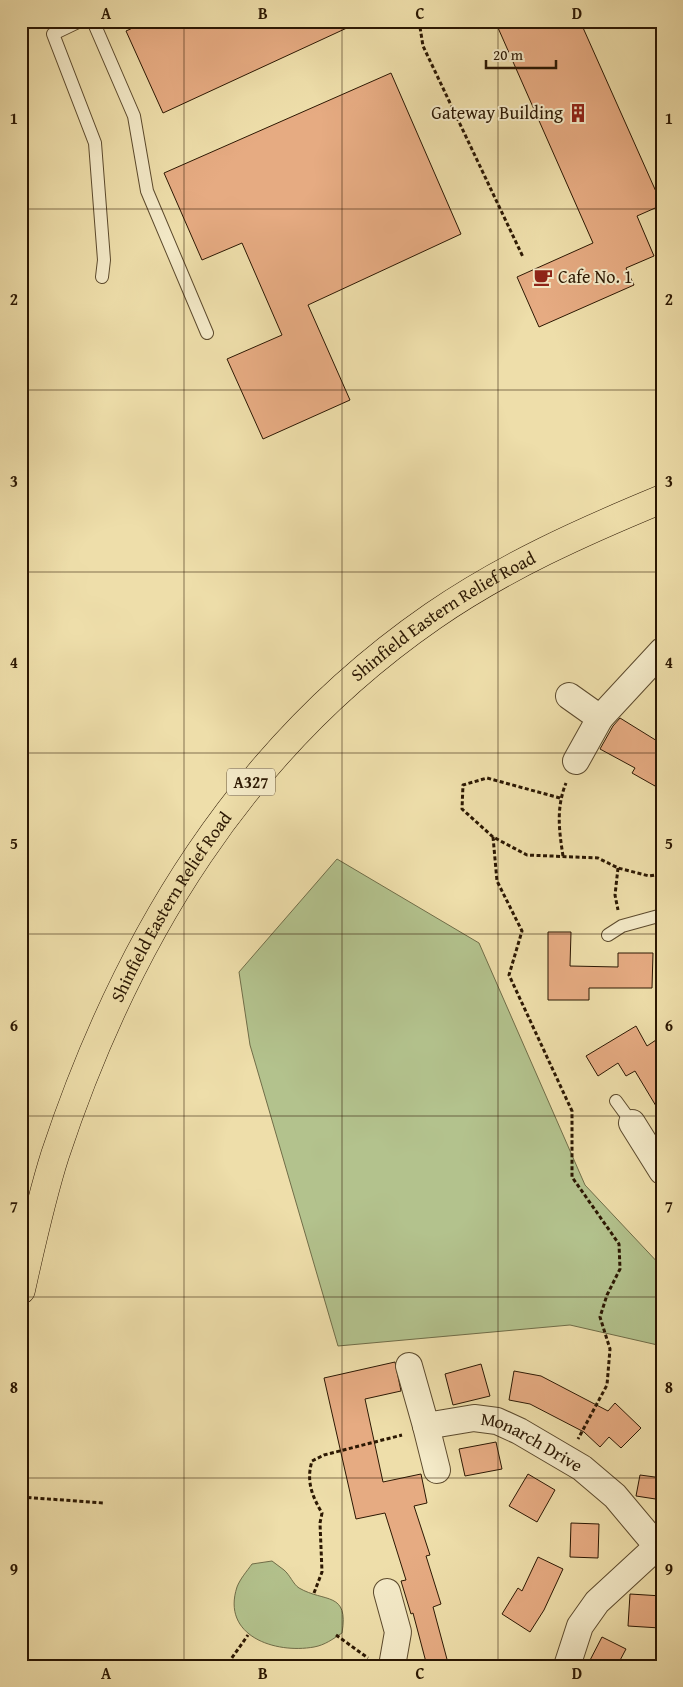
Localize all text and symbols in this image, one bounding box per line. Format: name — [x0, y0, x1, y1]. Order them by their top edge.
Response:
text: A — [101, 1, 112, 25]
text: B — [258, 1, 268, 25]
text: C — [415, 1, 425, 25]
text: D — [572, 1, 582, 25]
scale bar — [486, 38, 556, 70]
text: 20 m — [493, 44, 524, 65]
place label: Gateway Building — [431, 99, 563, 126]
building icon: Gateway Building — [567, 102, 589, 124]
text: 1 — [10, 106, 18, 130]
text: 1 — [665, 106, 673, 130]
place label: Cafe No. 1 — [558, 263, 632, 290]
cafe icon: Cafe No. 1 — [532, 266, 554, 288]
text: 2 — [10, 287, 18, 311]
text: 2 — [665, 287, 673, 311]
text: 3 — [10, 469, 18, 493]
text: 3 — [665, 469, 673, 493]
street label: Shinfield Eastern Relief Road — [344, 544, 540, 688]
text: 4 — [10, 650, 18, 674]
text: 4 — [665, 650, 673, 674]
road number: A327 — [227, 769, 275, 796]
street label: Shinfield Eastern Relief Road — [103, 805, 238, 1007]
text: 5 — [10, 831, 18, 855]
text: 5 — [665, 831, 673, 855]
text: 6 — [10, 1013, 18, 1037]
text: 6 — [665, 1013, 673, 1037]
text: 7 — [10, 1194, 18, 1218]
text: 7 — [665, 1194, 673, 1218]
text: 8 — [10, 1375, 18, 1399]
text: 8 — [665, 1375, 673, 1399]
street label: Monarch Drive — [479, 1405, 588, 1478]
text: 9 — [10, 1557, 18, 1581]
text: 9 — [665, 1557, 673, 1581]
text: A — [101, 1661, 112, 1685]
text: B — [258, 1661, 268, 1685]
text: C — [415, 1661, 425, 1685]
text: D — [572, 1661, 582, 1685]

